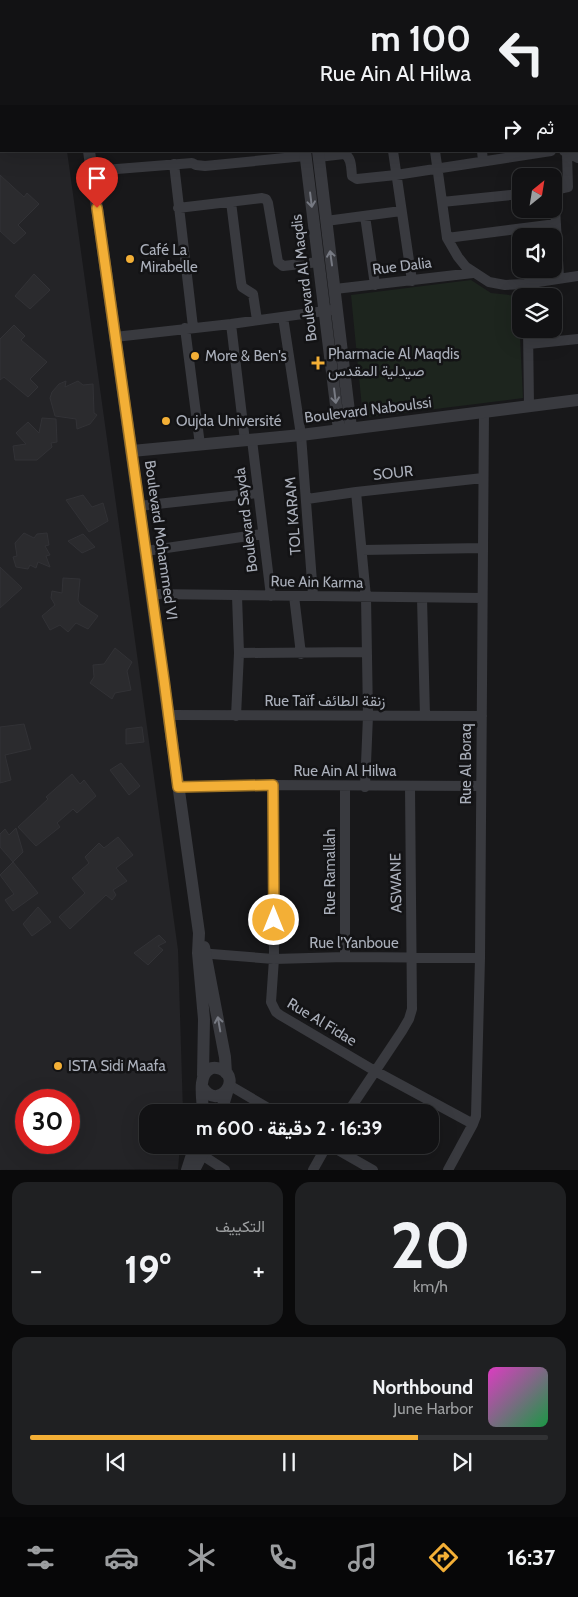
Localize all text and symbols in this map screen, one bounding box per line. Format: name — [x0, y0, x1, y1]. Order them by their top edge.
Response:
text: 100 m — [370, 17, 471, 60]
icon: left — [489, 20, 554, 85]
text: Rue Ain Al Hilwa — [320, 60, 471, 87]
icon: right — [498, 115, 526, 143]
text: ثم — [536, 116, 554, 139]
pin — [76, 157, 118, 208]
icon: arrive — [83, 164, 111, 192]
north arrow — [512, 168, 562, 218]
map controls — [512, 168, 562, 338]
one-way arrow — [306, 191, 316, 207]
street label: Boulevard Al Maqdis — [287, 213, 321, 343]
button: sound — [512, 228, 562, 278]
place label: Café La Mirabelle — [140, 241, 198, 276]
one-way arrow — [326, 251, 336, 267]
marker: Café La Mirabelle — [124, 253, 136, 265]
street label: Rue Dalia — [371, 253, 434, 279]
button: layers — [512, 288, 562, 338]
place label: Pharmacie Al Maqdis صيدلية المقدس — [328, 345, 459, 381]
place label: More & Ben's — [205, 347, 287, 365]
marker: More & Ben's — [189, 350, 201, 362]
marker: Pharmacie Al Maqdis صيدلية المقدس — [312, 357, 324, 369]
one-way arrow — [330, 387, 340, 403]
street label: Boulevard Naboulssi — [303, 393, 433, 427]
place label: Oujda Université — [176, 412, 282, 430]
marker: Oujda Université — [160, 415, 172, 427]
street label: Boulevard Mohammed VI — [141, 459, 181, 621]
street label: SOUR — [372, 462, 414, 484]
street label: Boulevard Sayda — [231, 466, 261, 573]
street label: TOL KARAM — [281, 476, 305, 556]
street label: Rue Ain Karma — [270, 572, 364, 592]
street label: Rue Taïf زنقة الطائف — [265, 692, 385, 710]
street label: Rue Al Boraq — [457, 723, 475, 805]
street label: Rue Ain Al Hilwa — [293, 762, 397, 780]
street label: Rue Ramallah — [321, 829, 339, 915]
street label: ASWANE — [386, 853, 406, 913]
position arrow — [247, 893, 299, 945]
street label: Rue l’Yanboue — [309, 934, 399, 952]
street label: Rue Al Fidae — [284, 994, 360, 1050]
one-way arrow — [214, 1017, 223, 1033]
place label: ISTA Sidi Maafa — [68, 1057, 166, 1075]
marker: ISTA Sidi Maafa — [52, 1060, 64, 1072]
speed limit sign: 30 — [15, 1089, 80, 1154]
text: 16:39 · 2 دقيقة · 600 m — [196, 1117, 382, 1140]
text: 20 — [390, 1205, 471, 1284]
text: التكييف — [215, 1217, 265, 1236]
text: 19° — [124, 1246, 171, 1293]
text: − — [30, 1253, 42, 1287]
text: + — [253, 1253, 265, 1287]
text: km/h — [413, 1277, 448, 1296]
text: Northbound — [372, 1376, 473, 1399]
text: June Harbor — [393, 1399, 473, 1418]
icon: previous — [102, 1448, 130, 1476]
icon: pause — [275, 1448, 303, 1476]
icon: next — [448, 1448, 476, 1476]
icon: filters — [23, 1540, 58, 1575]
icon: car — [104, 1540, 139, 1575]
icon: climate — [184, 1540, 219, 1575]
icon: phone — [265, 1540, 300, 1575]
icon: music — [345, 1540, 380, 1575]
icon: directions — [426, 1540, 461, 1575]
text: 16:37 — [507, 1544, 555, 1571]

